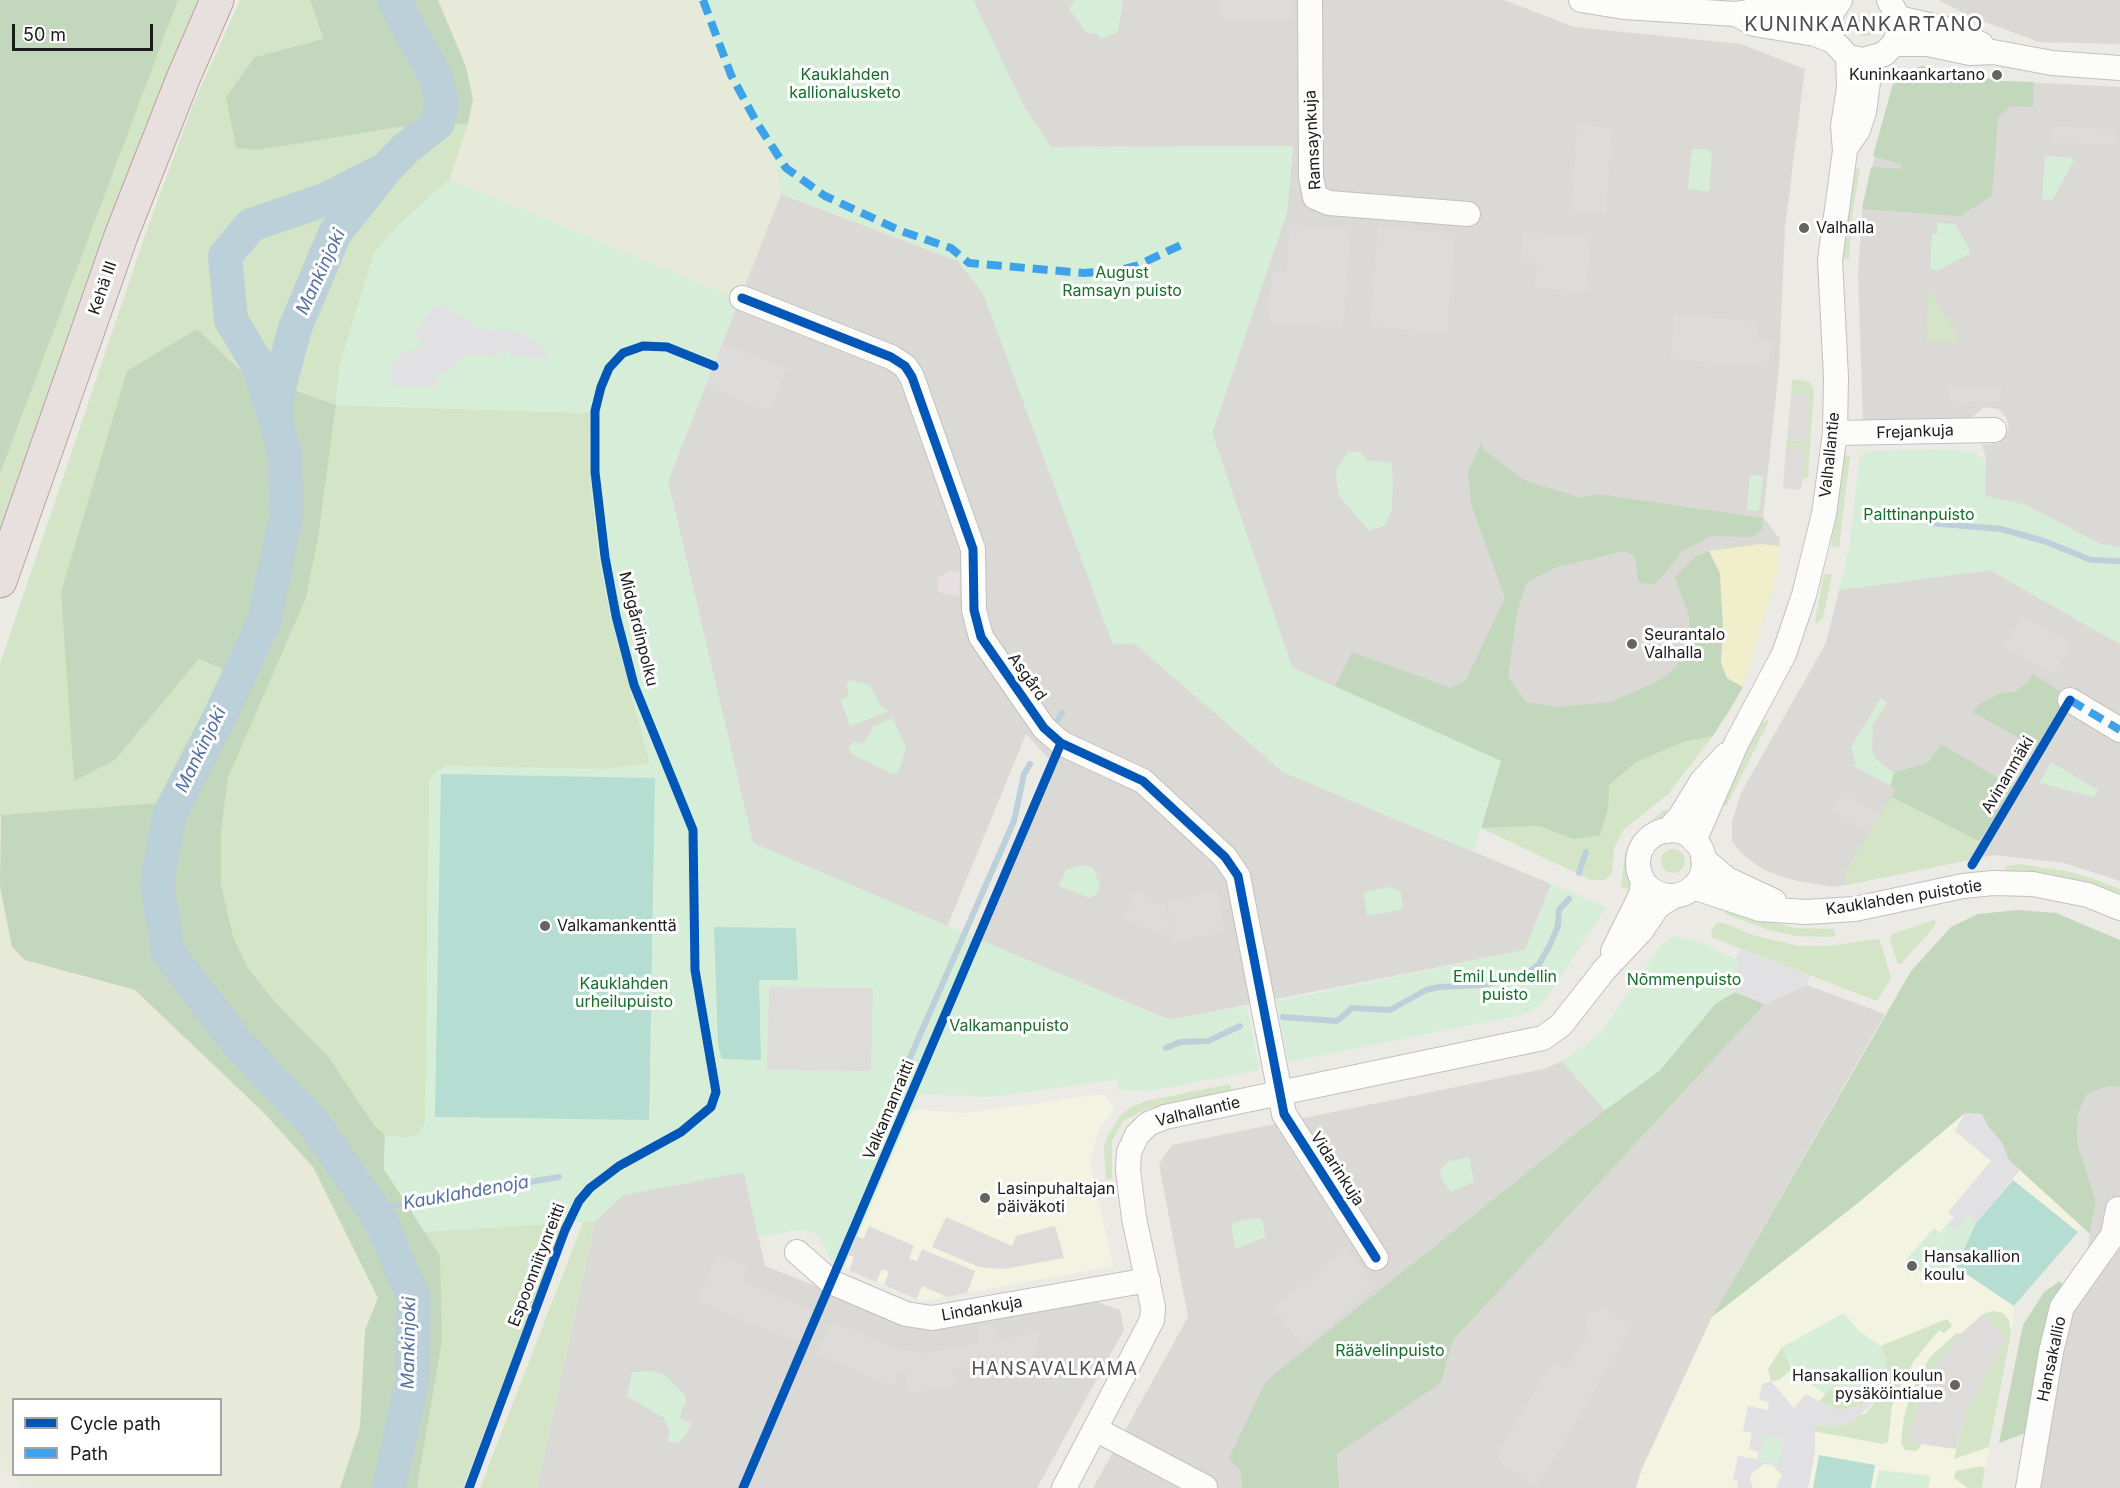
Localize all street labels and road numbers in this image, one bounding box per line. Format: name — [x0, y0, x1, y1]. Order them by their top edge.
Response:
street label: Ramsaynkuja — [1301, 90, 1325, 190]
street label: Kehä III — [85, 259, 121, 317]
street label: Valhallantie — [1816, 411, 1844, 499]
street label: Frejankuja — [1876, 421, 1954, 443]
street label: Midgårdinpolku — [614, 570, 662, 688]
street label: Asgård — [1004, 649, 1050, 705]
street label: Avinanmäki — [1978, 733, 2038, 817]
street label: Kauklahden puistotie — [1824, 876, 1984, 920]
street label: Valkamanraitti — [859, 1057, 919, 1163]
street label: Valhallantie — [1154, 1093, 1242, 1131]
street label: Vidarinkuja — [1306, 1128, 1368, 1210]
street label: Espoonniitynreitti — [505, 1201, 569, 1329]
street label: Lindankuja — [940, 1292, 1024, 1326]
street label: Hansakallio — [2034, 1315, 2070, 1403]

